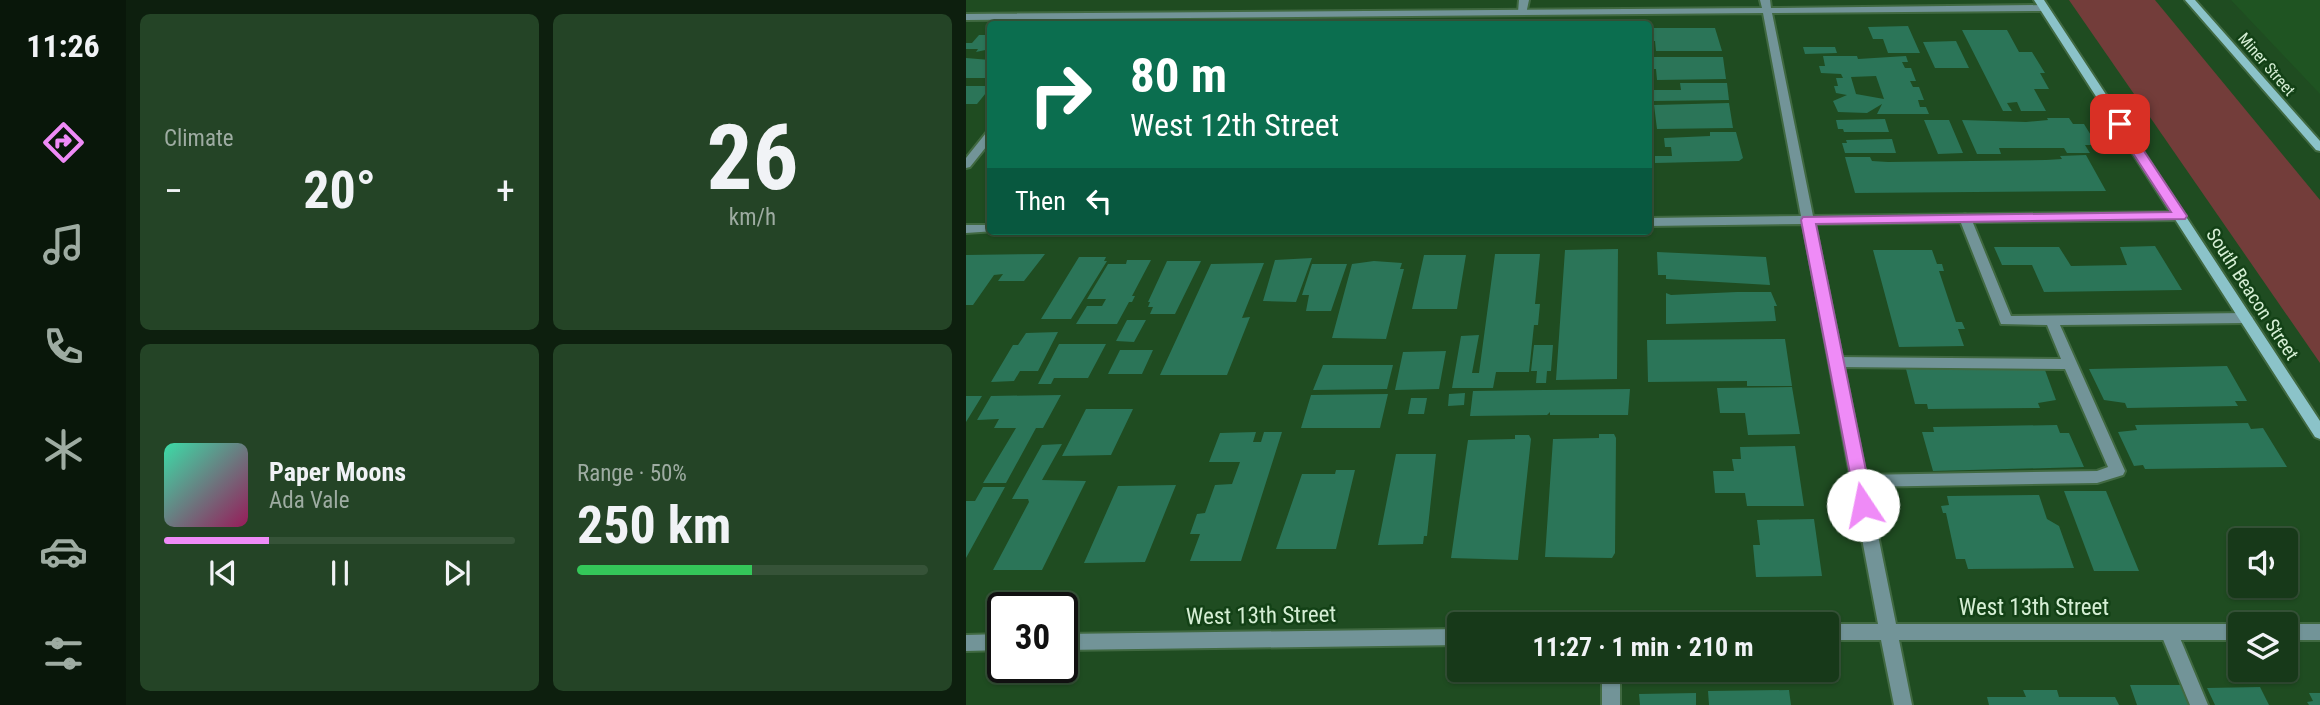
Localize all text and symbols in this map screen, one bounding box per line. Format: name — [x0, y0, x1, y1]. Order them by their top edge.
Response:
text: 11:26 — [26, 27, 100, 65]
street label: Miner Street — [2234, 29, 2299, 100]
text: 80 m — [1130, 47, 1227, 104]
icon: right — [1015, 49, 1106, 140]
pin — [2090, 94, 2150, 154]
text: 26 — [707, 105, 798, 211]
icon: arrive — [2101, 105, 2139, 143]
text: West 12th Street — [1130, 106, 1339, 144]
icon: directions — [39, 118, 88, 167]
text: Climate — [164, 125, 234, 152]
text: 20° — [303, 160, 376, 221]
text: − — [164, 169, 183, 213]
text: + — [496, 169, 515, 213]
icon: left — [1080, 182, 1118, 220]
text: Then — [1015, 186, 1066, 216]
text: km/h — [729, 204, 776, 231]
icon: music — [39, 220, 88, 269]
street label: South Beacon Street — [2201, 224, 2304, 364]
icon: phone — [39, 322, 88, 371]
icon: climate — [39, 425, 88, 474]
text: Paper Moons — [269, 457, 406, 487]
text: Range · 50% — [577, 460, 687, 487]
position arrow — [1826, 468, 1900, 542]
text: Ada Vale — [269, 487, 349, 514]
text: 250 km — [577, 495, 731, 556]
icon: car — [39, 527, 88, 576]
map controls — [2228, 528, 2298, 682]
button: sound — [2228, 528, 2298, 598]
icon: previous — [204, 554, 242, 592]
icon: pause — [321, 554, 359, 592]
icon: next — [438, 554, 476, 592]
speed limit sign: 30 — [987, 592, 1078, 683]
street label: West 13th Street — [1959, 594, 2109, 621]
street label: West 13th Street — [1186, 601, 1336, 630]
button: layers — [2228, 612, 2298, 682]
icon: filters — [39, 629, 88, 678]
text: 11:27 · 1 min · 210 m — [1533, 632, 1753, 662]

